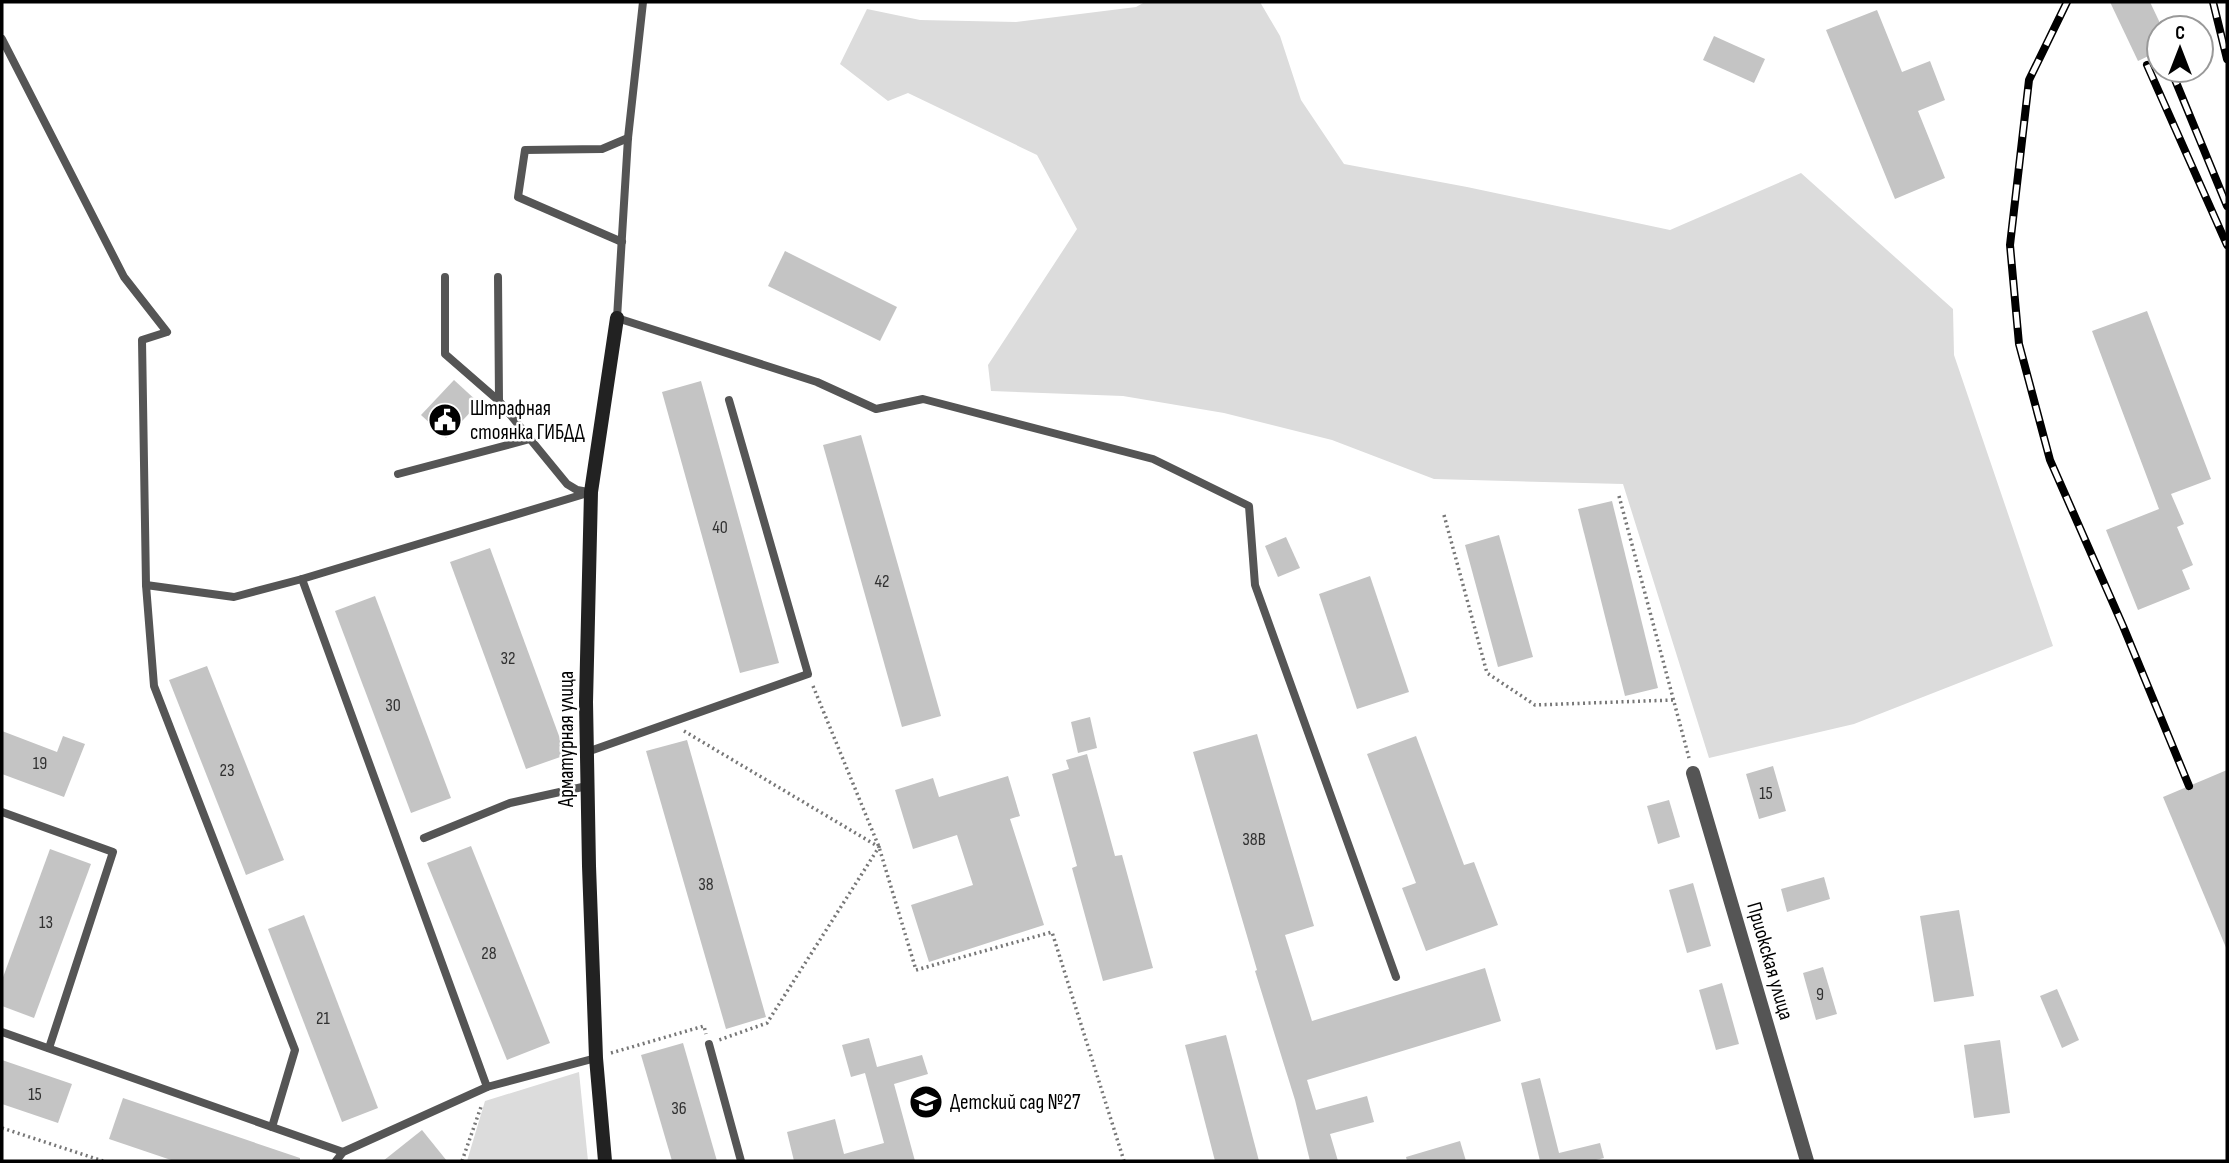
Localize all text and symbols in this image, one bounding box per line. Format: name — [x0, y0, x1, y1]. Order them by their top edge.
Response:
north arrow — [2145, 14, 2215, 84]
text: С — [2175, 22, 2185, 45]
place label: Штрафная стоянка ГИБДД — [470, 396, 585, 445]
public building icon: Штрафная стоянка ГИБДД — [426, 401, 464, 439]
house number: 40 — [712, 517, 728, 538]
house number: 42 — [874, 571, 890, 592]
house number: 32 — [501, 648, 515, 669]
street label: Арматурная улица — [554, 671, 579, 808]
house number: 30 — [385, 695, 401, 716]
house number: 19 — [33, 753, 47, 774]
house number: 23 — [220, 760, 235, 781]
house number: 15 — [1759, 783, 1773, 804]
house number: 38В — [1242, 829, 1266, 850]
house number: 38 — [698, 874, 714, 895]
street label: Приокская улица — [1741, 899, 1799, 1023]
house number: 13 — [39, 912, 53, 933]
house number: 28 — [481, 943, 497, 964]
house number: 9 — [1816, 984, 1824, 1005]
house number: 21 — [316, 1008, 331, 1029]
school or university icon: Детский сад №27 — [907, 1083, 945, 1121]
house number: 15 — [28, 1084, 42, 1105]
place label: Детский сад №27 — [950, 1090, 1081, 1115]
house number: 36 — [671, 1098, 687, 1119]

